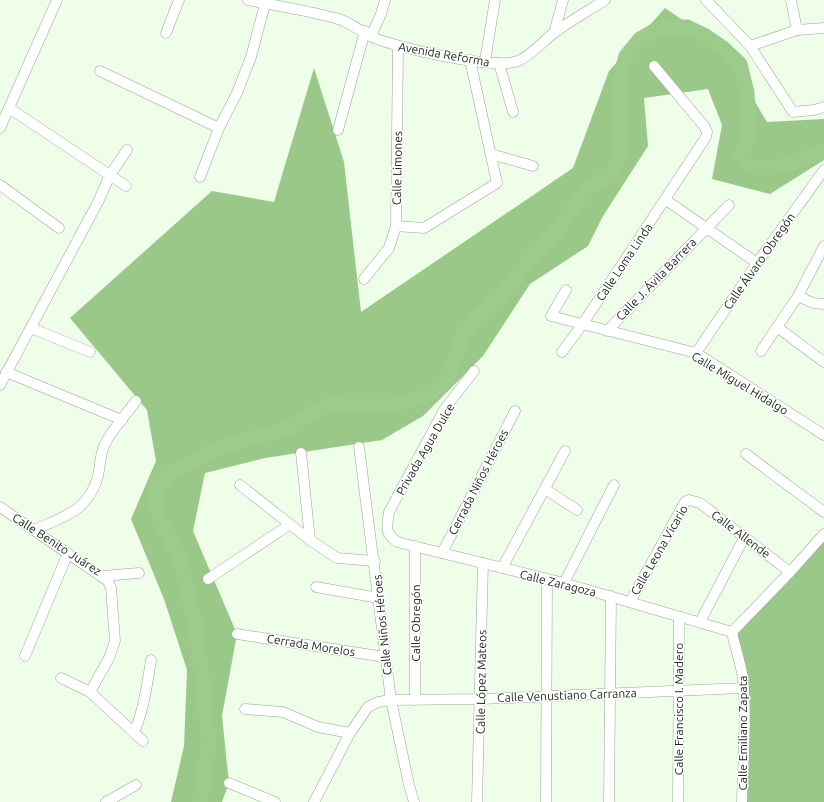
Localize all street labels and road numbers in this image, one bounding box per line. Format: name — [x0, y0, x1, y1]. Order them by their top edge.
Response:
street label: Avenida Reforma — [397, 40, 491, 68]
street label: Calle Limones — [390, 131, 404, 205]
street label: Calle Álvaro Obregón — [721, 210, 797, 312]
street label: Calle Loma Linda — [593, 221, 655, 303]
street label: Calle J. Ávila Barrera — [613, 235, 699, 323]
street label: Calle Miguel Hidalgo — [689, 349, 791, 417]
street label: Privada Agua Dulce — [393, 401, 457, 497]
street label: Cerrada Niños Héroes — [446, 427, 510, 537]
street label: Calle Leona Vicario — [628, 503, 690, 597]
street label: Calle Allende — [709, 508, 773, 560]
street label: Calle Benito Juárez — [10, 510, 104, 578]
street label: Calle Zaragoza — [518, 567, 598, 599]
street label: Calle Niños Héroes — [370, 574, 394, 676]
street label: Calle Obregón — [409, 584, 422, 662]
street label: Calle López Mateos — [474, 630, 488, 734]
street label: Cerrada Morelos — [266, 632, 356, 658]
street label: Calle Francisco I. Madero — [672, 643, 685, 775]
street label: Calle Emiliano Zapata — [736, 675, 749, 791]
street label: Calle Venustiano Carranza — [497, 686, 637, 704]

